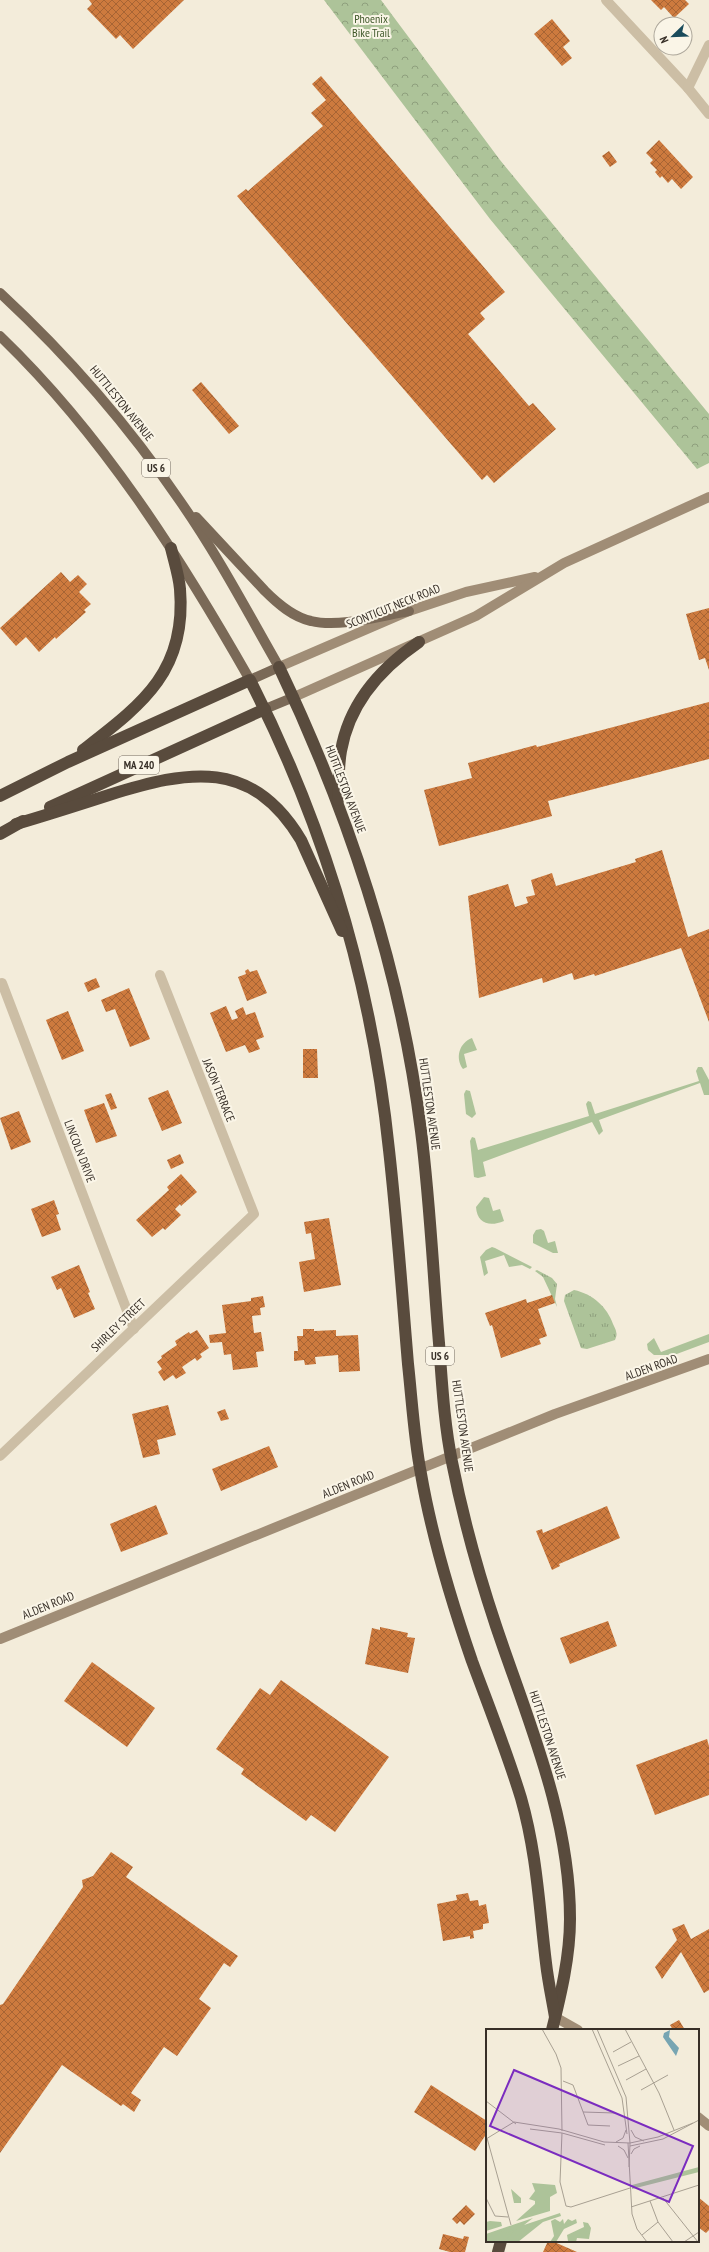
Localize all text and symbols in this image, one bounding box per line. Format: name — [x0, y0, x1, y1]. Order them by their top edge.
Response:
park label: Phoenix Bike Trail — [352, 11, 390, 40]
north arrow — [653, 16, 693, 56]
text: N — [656, 34, 671, 45]
street label: HUTTLESTON AVENUE — [87, 362, 157, 444]
road number: US 6 — [142, 459, 170, 477]
street label: SCONTICUT NECK ROAD — [344, 580, 442, 632]
street label: HUTTLESTON AVENUE — [322, 743, 370, 835]
road number: MA 240 — [119, 756, 159, 774]
street label: JASON TERRACE — [199, 1055, 238, 1124]
street label: HUTTLESTON AVENUE — [416, 1057, 444, 1151]
street label: LINCOLN DRIVE — [61, 1118, 99, 1184]
street label: SHIRLEY STREET — [88, 1295, 149, 1355]
road number: US 6 — [426, 1347, 454, 1365]
street label: ALDEN ROAD — [623, 1351, 679, 1383]
street label: HUTTLESTON AVENUE — [449, 1379, 477, 1473]
street label: ALDEN ROAD — [320, 1467, 376, 1501]
street label: ALDEN ROAD — [20, 1588, 76, 1622]
street label: HUTTLESTON AVENUE — [527, 1689, 569, 1781]
inset map — [486, 2029, 699, 2242]

